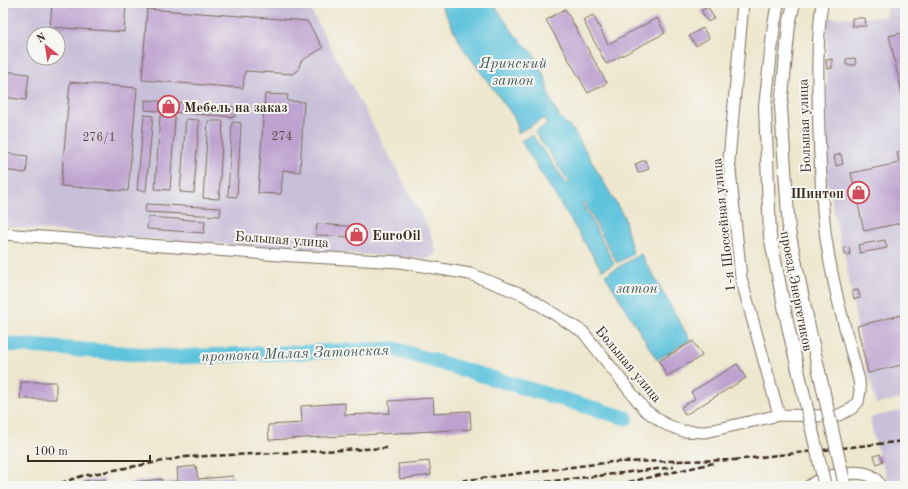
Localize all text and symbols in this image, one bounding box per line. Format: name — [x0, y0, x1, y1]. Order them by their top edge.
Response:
north arrow — [26, 26, 66, 66]
text: N — [35, 31, 49, 46]
water label: Яринский затон — [479, 57, 548, 89]
street label: Большая улица — [796, 79, 814, 173]
shop icon: Мебель на заказ — [155, 94, 181, 120]
place label: Мебель на заказ — [184, 101, 288, 115]
house number: 274 — [272, 131, 292, 143]
house number: 276/1 — [82, 132, 116, 144]
street label: 1-я Шоссейная улица — [710, 157, 738, 293]
shop icon: Шинтоп — [846, 180, 872, 206]
place label: Шинтоп — [790, 187, 844, 201]
shop icon: EuroOil — [343, 222, 369, 248]
place label: EuroOil — [372, 229, 421, 243]
street label: Большая улица — [234, 230, 330, 250]
street label: проезд Энергетиков — [777, 230, 815, 353]
water label: затон — [616, 282, 658, 297]
street label: Большая улица — [593, 324, 664, 405]
water label: протока Малая Затонская — [200, 343, 390, 365]
scale bar — [28, 437, 150, 463]
text: 100 m — [34, 446, 68, 458]

